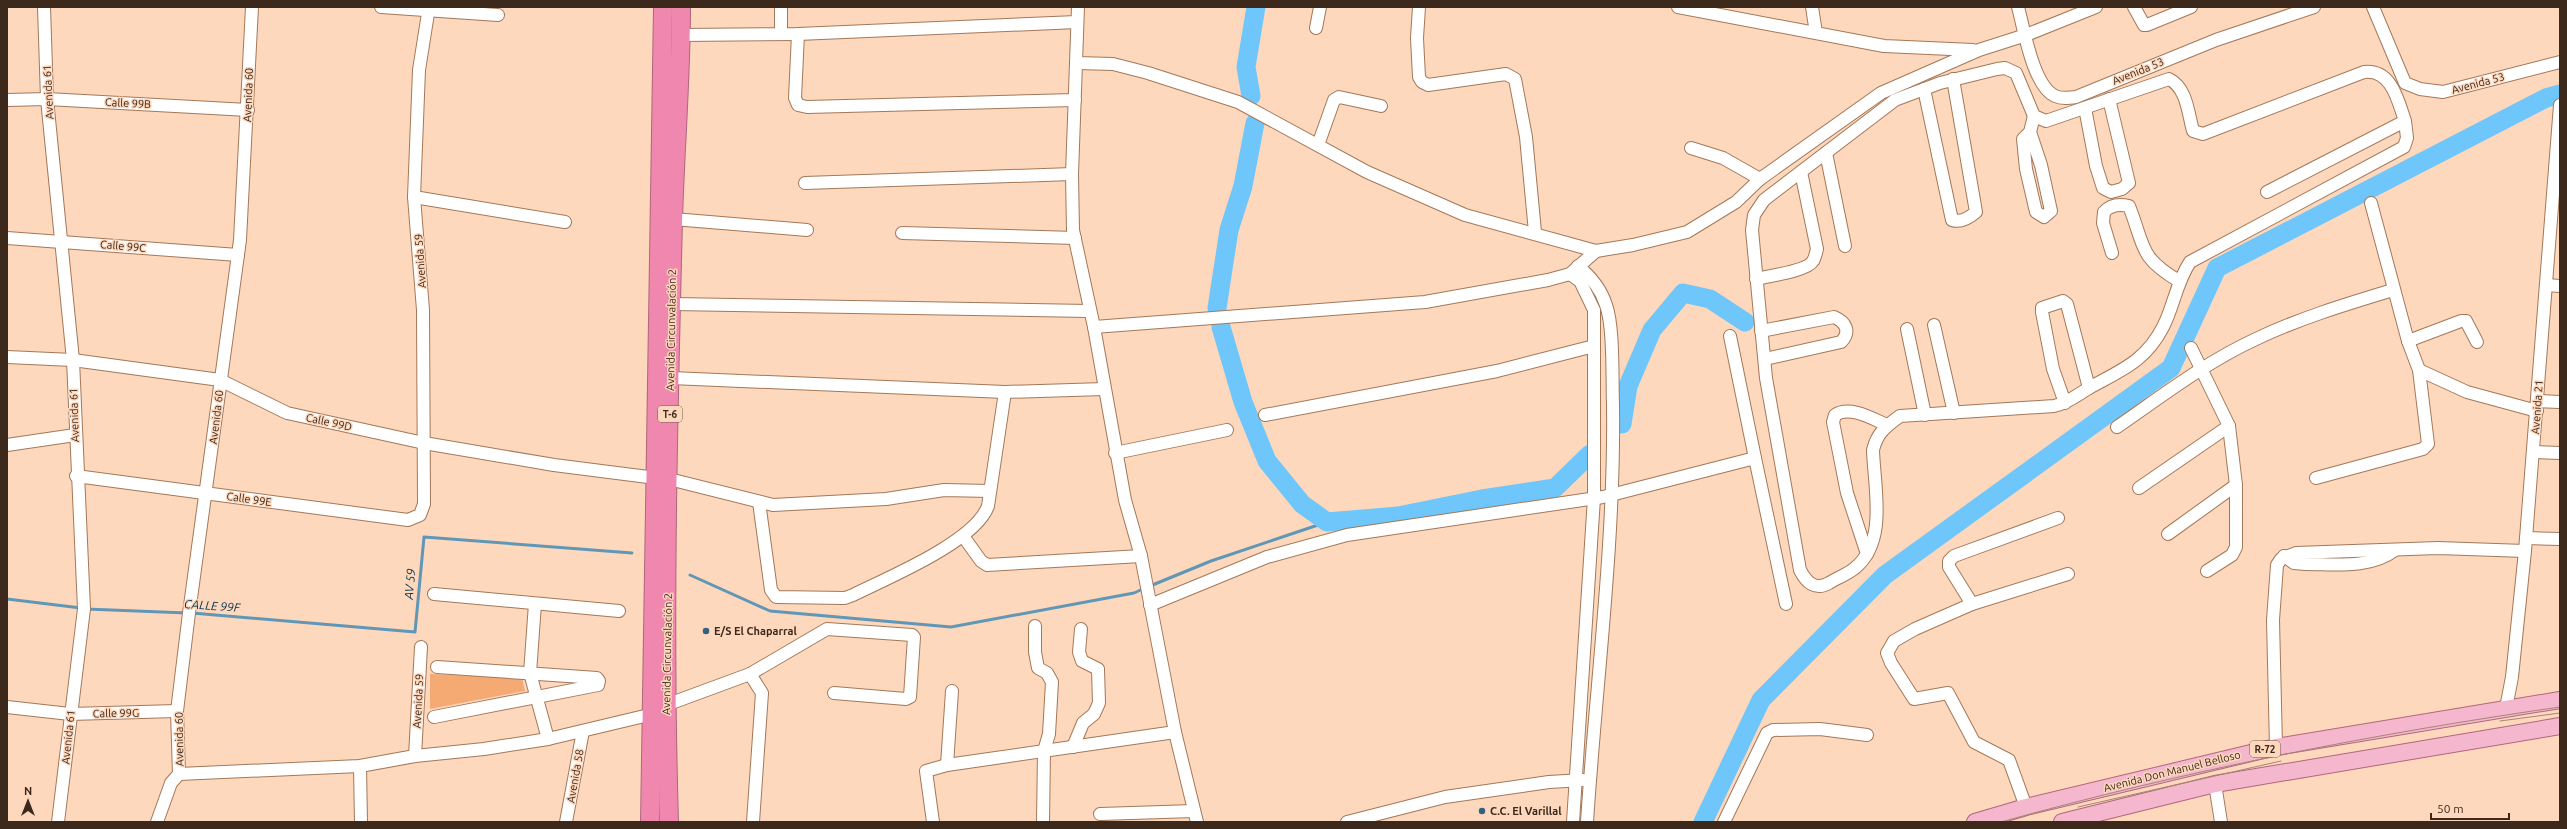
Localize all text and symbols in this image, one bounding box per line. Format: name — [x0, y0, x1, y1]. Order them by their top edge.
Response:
street label: Avenida 53 — [2111, 55, 2165, 87]
street label: Avenida 61 — [41, 65, 55, 119]
street label: Avenida 60 — [241, 68, 255, 122]
street label: Avenida 53 — [2450, 70, 2506, 96]
street label: Calle 99B — [105, 96, 151, 110]
street label: Avenida 59 — [412, 233, 428, 289]
street label: Calle 99C — [100, 238, 147, 254]
street label: Avenida Circunvalación 2 — [664, 269, 678, 391]
street label: Avenida 21 — [2529, 379, 2545, 435]
street label: Avenida 61 — [67, 388, 81, 442]
street label: Avenida 60 — [207, 389, 225, 445]
road number: T-6 — [658, 406, 682, 422]
street label: Calle 99D — [305, 411, 353, 433]
street label: Calle 99E — [226, 490, 272, 508]
water label: AV 59 — [402, 568, 417, 601]
street label: Avenida Circunvalación 2 — [660, 593, 674, 715]
water label: CALLE 99F — [184, 597, 241, 614]
place label: E/S El Chaparral — [714, 625, 797, 637]
marker: E/S El Chaparral — [701, 626, 711, 636]
street label: Avenida 59 — [411, 674, 425, 728]
street label: Calle 99G — [93, 707, 139, 719]
street label: Avenida 61 — [59, 709, 77, 765]
street label: Avenida 60 — [173, 712, 185, 766]
road number: R-72 — [2250, 741, 2280, 757]
street label: Avenida 58 — [564, 748, 586, 804]
street label: Avenida Don Manuel Belloso — [2102, 748, 2242, 794]
north arrow — [8, 781, 48, 821]
text: N — [24, 785, 32, 797]
scale bar — [2431, 795, 2509, 821]
text: 50 m — [2437, 802, 2464, 815]
place label: C.C. El Varillal — [1490, 805, 1562, 817]
marker: C.C. El Varillal — [1477, 806, 1487, 816]

